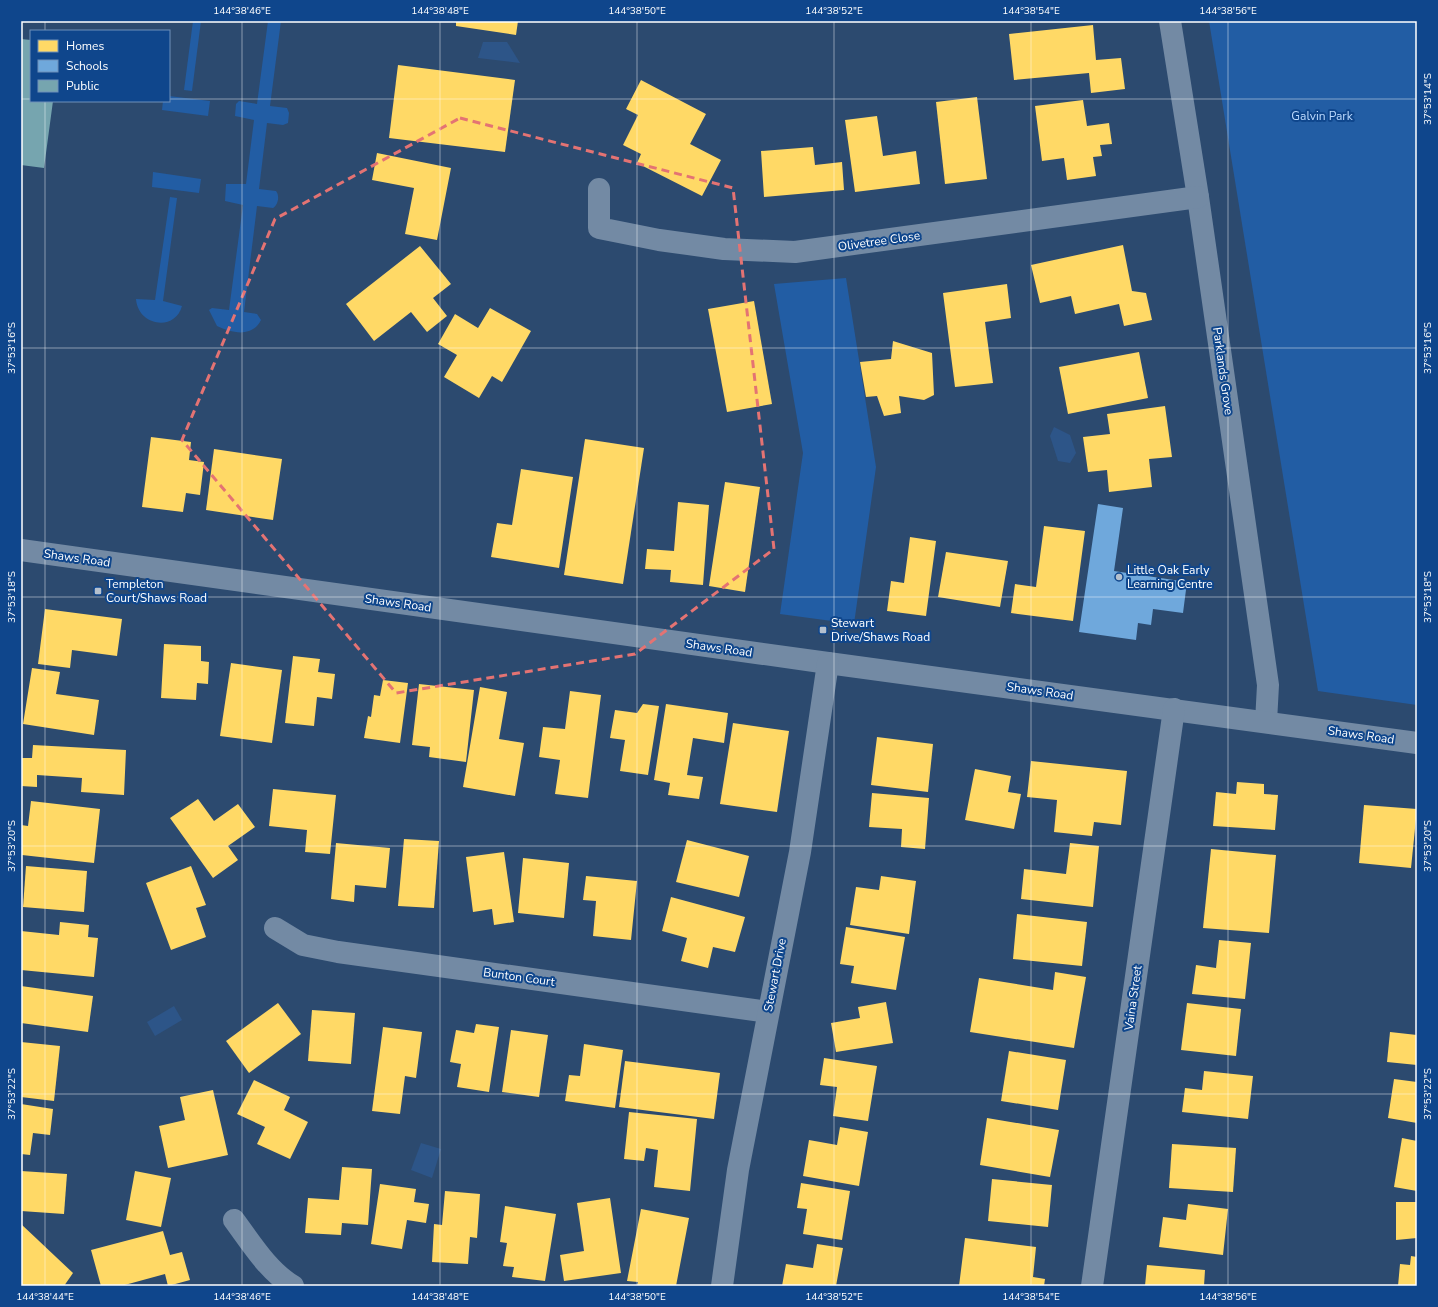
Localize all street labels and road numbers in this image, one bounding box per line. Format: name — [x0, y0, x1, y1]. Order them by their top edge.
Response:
street label: Olivetree Close — [837, 227, 921, 255]
street label: Parklands Grove — [1209, 326, 1237, 416]
street label: Shaws Road — [43, 545, 111, 571]
street label: Shaws Road — [364, 590, 432, 616]
street label: Shaws Road — [685, 635, 753, 661]
street label: Shaws Road — [1006, 678, 1074, 704]
street label: Shaws Road — [1327, 722, 1395, 748]
street label: Stewart Drive — [760, 937, 790, 1013]
street label: Bunton Court — [482, 964, 557, 990]
street label: Vaina Street — [1120, 964, 1146, 1033]

